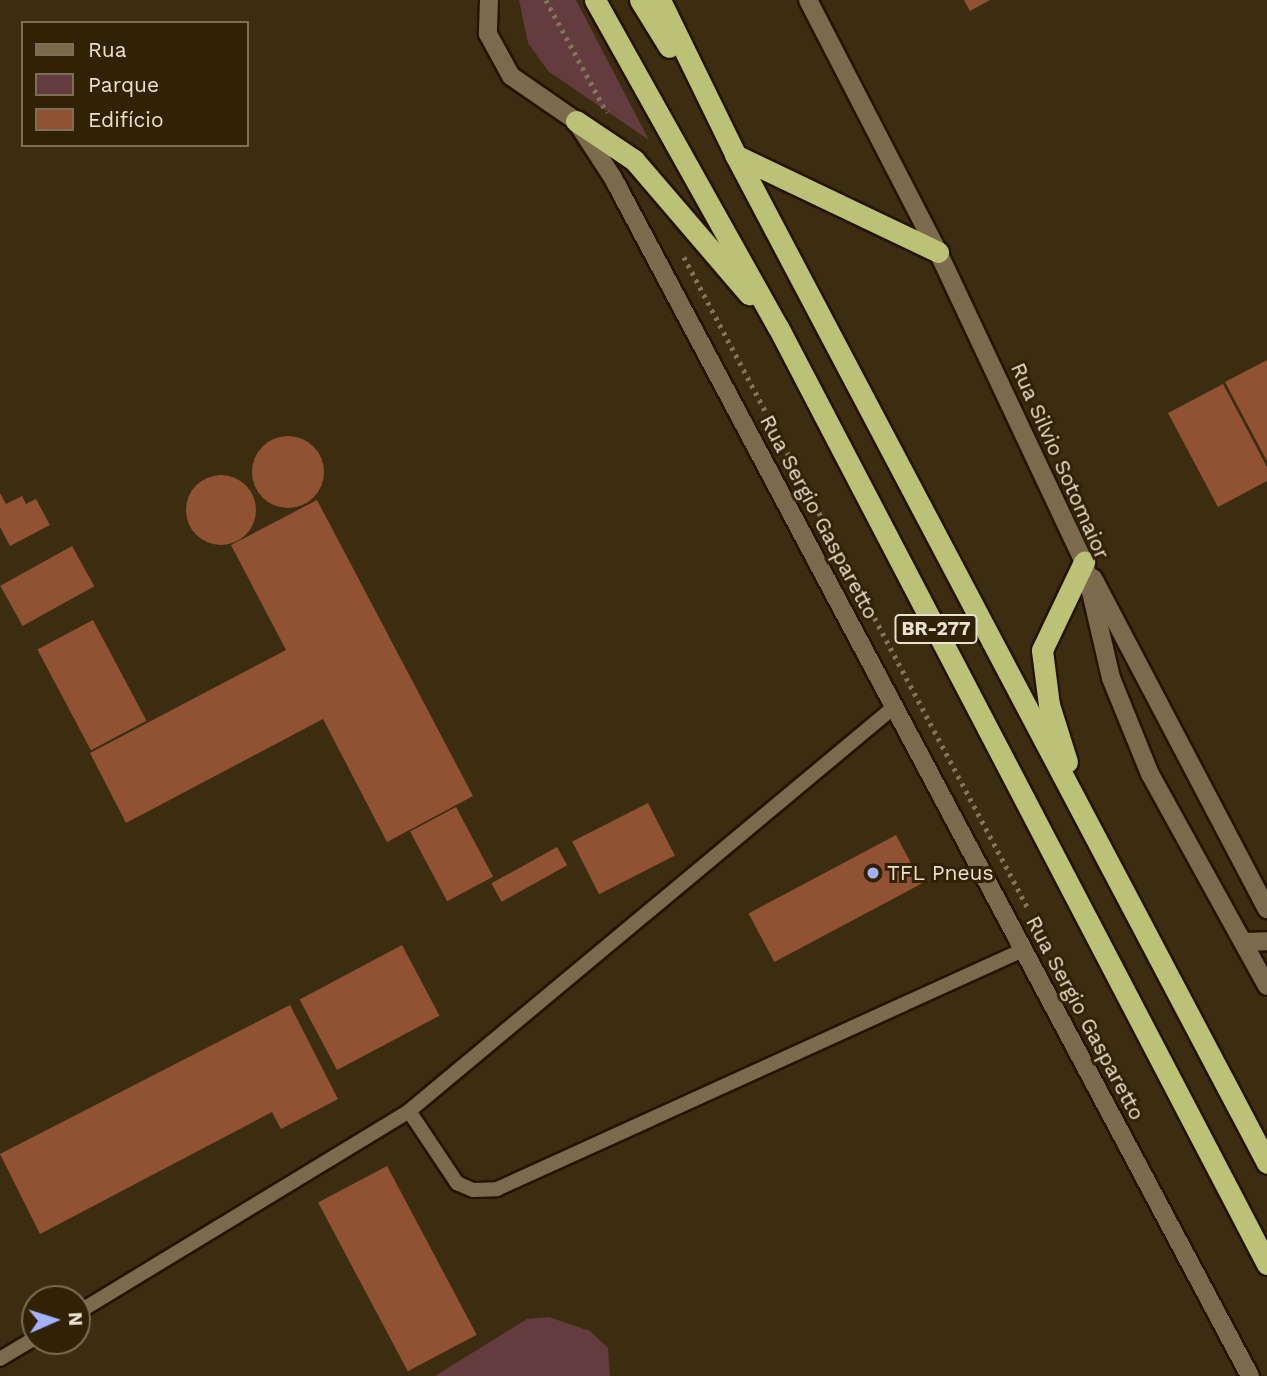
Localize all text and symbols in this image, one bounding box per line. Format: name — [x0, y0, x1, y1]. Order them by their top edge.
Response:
legend — [21, 21, 248, 147]
text: Rua — [88, 37, 127, 62]
text: Parque — [88, 72, 159, 97]
text: Edifício — [88, 107, 164, 132]
street label: Rua Silvio Sotomaior — [1005, 359, 1115, 563]
street label: Rua Sergio Gasparetto — [754, 410, 884, 624]
road number: BR-277 — [894, 614, 978, 644]
place label: TFL Pneus — [887, 860, 994, 886]
marker: TFL Pneus — [865, 865, 881, 881]
street label: Rua Sergio Gasparetto — [1020, 911, 1150, 1125]
north arrow — [21, 1285, 91, 1355]
text: N — [64, 1311, 87, 1327]

